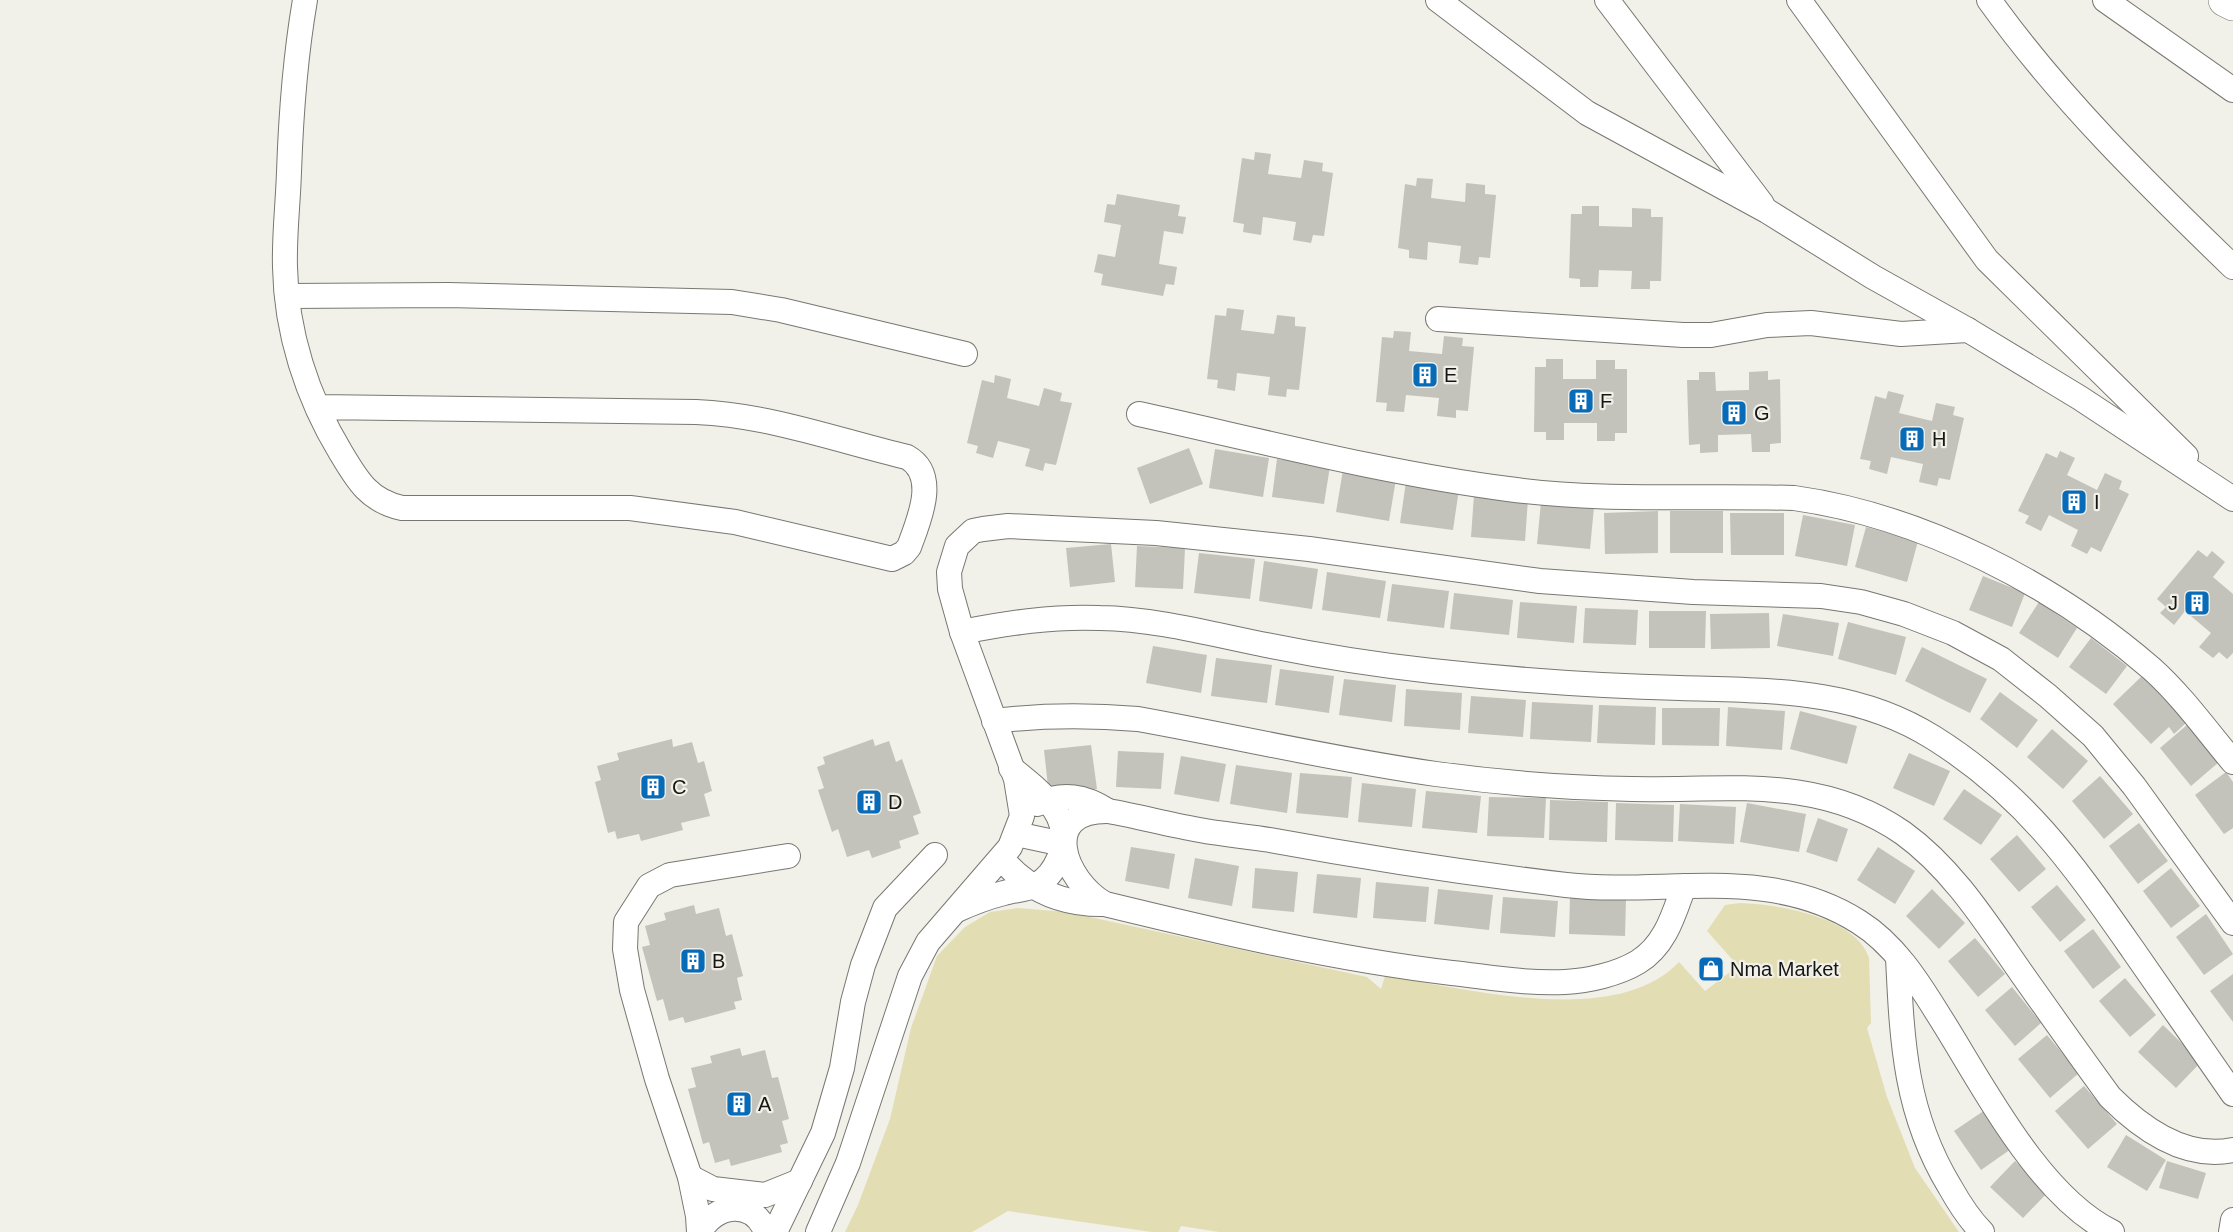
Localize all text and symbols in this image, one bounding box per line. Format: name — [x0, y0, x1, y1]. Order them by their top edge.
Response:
building icon: E — [1410, 360, 1440, 390]
place label: E — [1444, 364, 1457, 386]
building icon: F — [1566, 386, 1596, 416]
place label: F — [1600, 390, 1612, 412]
building icon: G — [1719, 398, 1749, 428]
place label: G — [1754, 402, 1770, 424]
building icon: H — [1897, 424, 1927, 454]
place label: H — [1932, 428, 1946, 450]
building icon: I — [2059, 487, 2089, 517]
place label: I — [2094, 491, 2100, 513]
building icon: J — [2182, 588, 2212, 618]
place label: J — [2168, 592, 2178, 614]
building icon: C — [638, 772, 668, 802]
place label: C — [672, 776, 686, 798]
building icon: D — [854, 787, 884, 817]
place label: D — [888, 791, 902, 813]
building icon: B — [678, 946, 708, 976]
place label: B — [712, 950, 725, 972]
shop icon: Nma Market — [1696, 954, 1726, 984]
place label: Nma Market — [1730, 958, 1839, 980]
building icon: A — [724, 1089, 754, 1119]
place label: A — [758, 1093, 772, 1115]

